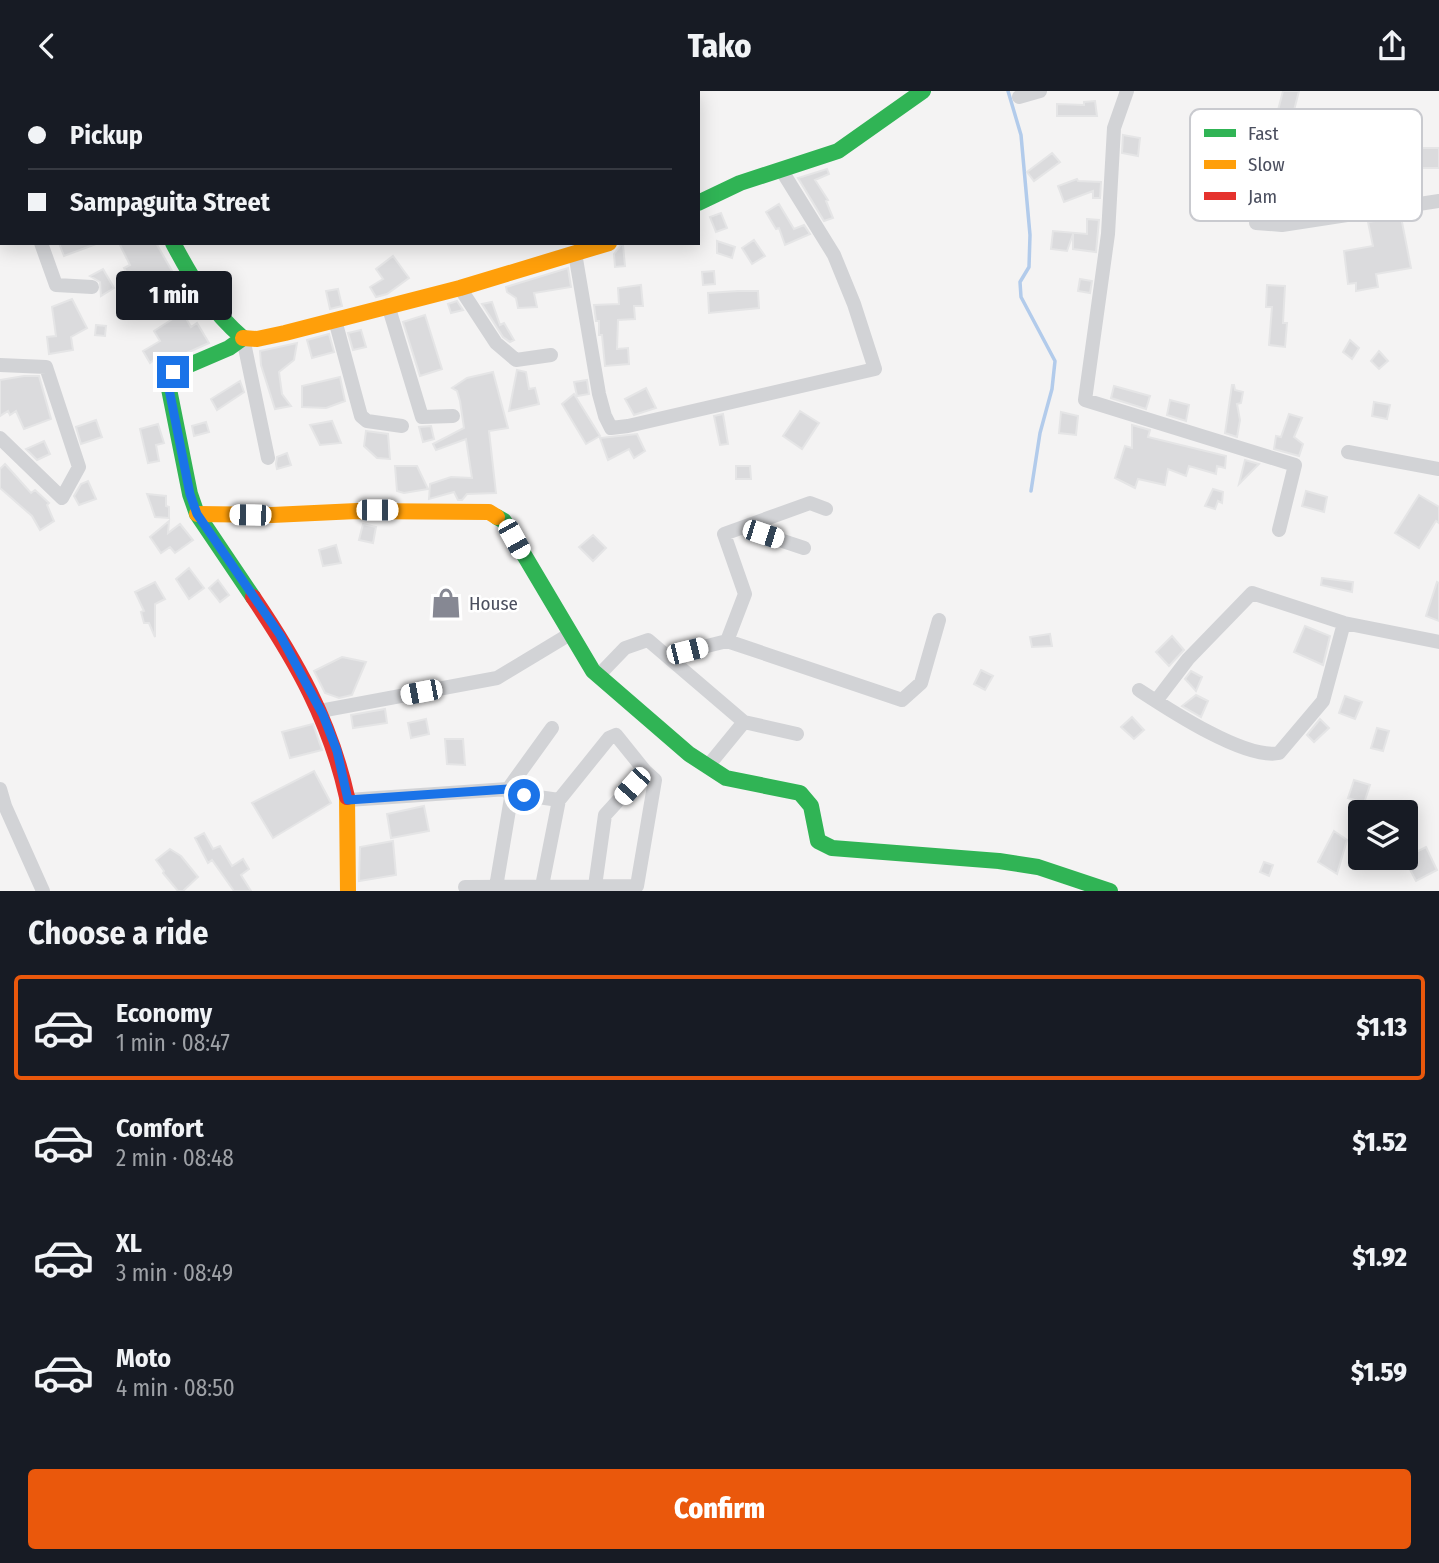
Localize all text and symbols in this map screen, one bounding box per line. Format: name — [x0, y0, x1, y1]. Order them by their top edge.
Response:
icon: back — [28, 27, 66, 65]
text: Tako — [688, 27, 751, 65]
icon: share — [1373, 27, 1411, 65]
legend — [1190, 109, 1422, 221]
text: Pickup — [70, 120, 143, 151]
text: Fast — [1248, 122, 1279, 145]
text: Slow — [1248, 153, 1285, 176]
text: Jam — [1248, 185, 1277, 208]
text: Sampaguita Street — [70, 187, 270, 218]
callout: 1 min — [115, 271, 231, 320]
text: 1 min — [149, 281, 199, 309]
route end — [157, 356, 189, 388]
car — [357, 500, 399, 521]
car — [229, 504, 272, 526]
car — [495, 516, 534, 562]
car — [740, 518, 787, 550]
shop icon: House — [429, 586, 463, 620]
place label: House — [469, 592, 518, 615]
car — [665, 636, 710, 666]
car — [399, 678, 444, 706]
car — [611, 763, 654, 809]
route start — [508, 779, 540, 811]
map controls — [1348, 800, 1418, 870]
button: layers — [1348, 800, 1418, 870]
text: Choose a ride — [28, 914, 209, 952]
icon: car — [32, 996, 95, 1059]
text: Economy — [116, 998, 212, 1029]
text: $1.13 — [1356, 1012, 1407, 1043]
text: 1 min · 08:47 — [116, 1029, 230, 1057]
icon: car — [32, 1111, 95, 1174]
text: Comfort — [116, 1113, 204, 1144]
text: $1.52 — [1352, 1127, 1407, 1158]
text: 2 min · 08:48 — [116, 1144, 234, 1172]
icon: car — [32, 1226, 95, 1289]
text: XL — [116, 1228, 142, 1259]
text: $1.92 — [1353, 1242, 1407, 1273]
text: 3 min · 08:49 — [116, 1259, 233, 1287]
icon: car — [32, 1341, 95, 1404]
text: Moto — [116, 1343, 171, 1374]
text: $1.59 — [1351, 1357, 1407, 1388]
text: 4 min · 08:50 — [116, 1374, 235, 1402]
button: Confirm — [28, 1469, 1411, 1549]

